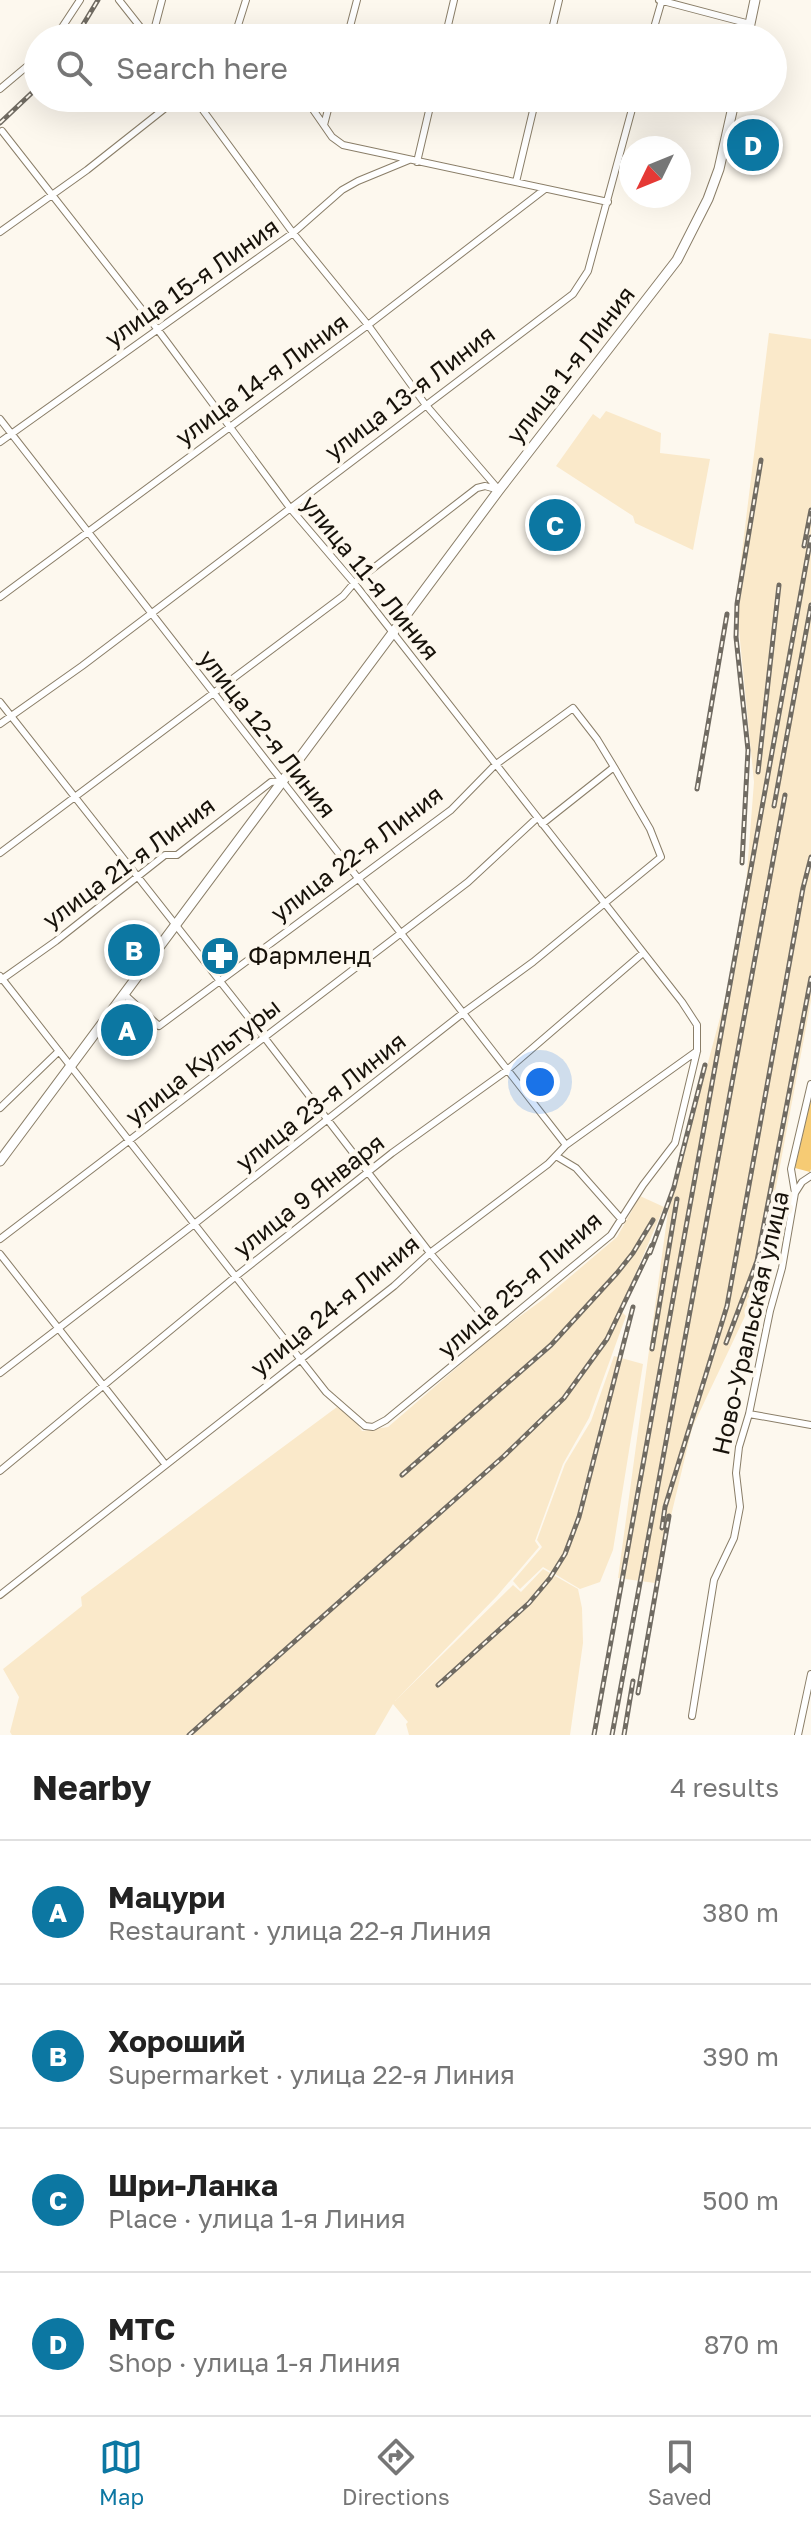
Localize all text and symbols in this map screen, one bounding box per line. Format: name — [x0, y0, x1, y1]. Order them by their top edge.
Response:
search box — [24, 24, 787, 112]
icon: search — [52, 46, 96, 90]
text: Search here — [116, 50, 288, 86]
pin: D — [727, 115, 779, 175]
north arrow — [619, 136, 691, 208]
street label: улица 15-я Линия — [99, 211, 284, 353]
street label: улица 1-я Линия — [499, 280, 640, 448]
street label: улица 14-я Линия — [169, 306, 353, 451]
street label: улица 13-я Линия — [318, 318, 500, 465]
street label: улица 11-я Линия — [296, 489, 446, 665]
pin: C — [529, 495, 581, 555]
street label: улица 12-я Линия — [194, 643, 343, 823]
street label: улица 22-я Линия — [264, 779, 448, 927]
street label: улица 21-я Линия — [36, 790, 220, 934]
pin: B — [108, 920, 160, 980]
pharmacy icon: Фармленд — [199, 935, 241, 977]
place label: Фармленд — [248, 940, 371, 969]
street label: улица Культуры — [119, 991, 285, 1130]
pin: A — [101, 1000, 153, 1060]
street label: улица 23-я Линия — [229, 1025, 411, 1176]
your location — [520, 1062, 560, 1102]
street label: улица 9 Января — [227, 1127, 389, 1263]
street label: Ново-Уральская улица — [705, 1188, 794, 1457]
street label: улица 25-я Линия — [431, 1205, 607, 1363]
street label: улица 24-я Линия — [244, 1228, 424, 1382]
text: Nearby — [32, 1767, 152, 1807]
text: 4 results — [670, 1772, 779, 1803]
text: Мацури — [108, 1879, 225, 1915]
text: A — [49, 1897, 67, 1928]
text: 380 m — [702, 1897, 779, 1928]
text: Restaurant · улица 22-я Линия — [108, 1915, 492, 1946]
text: Хороший — [108, 2023, 245, 2059]
text: B — [49, 2041, 67, 2072]
text: 390 m — [702, 2041, 779, 2072]
text: Supermarket · улица 22-я Линия — [108, 2059, 515, 2090]
text: Шри-Ланка — [108, 2167, 278, 2203]
text: C — [49, 2185, 67, 2216]
text: 500 m — [702, 2185, 779, 2216]
text: Place · улица 1-я Линия — [108, 2203, 406, 2234]
text: МТС — [108, 2311, 175, 2347]
text: D — [49, 2329, 67, 2360]
text: 870 m — [704, 2329, 779, 2360]
text: Shop · улица 1-я Линия — [108, 2347, 401, 2378]
tab: Map — [99, 2435, 144, 2510]
tab: Directions — [342, 2435, 450, 2510]
tab: Saved — [648, 2435, 712, 2510]

